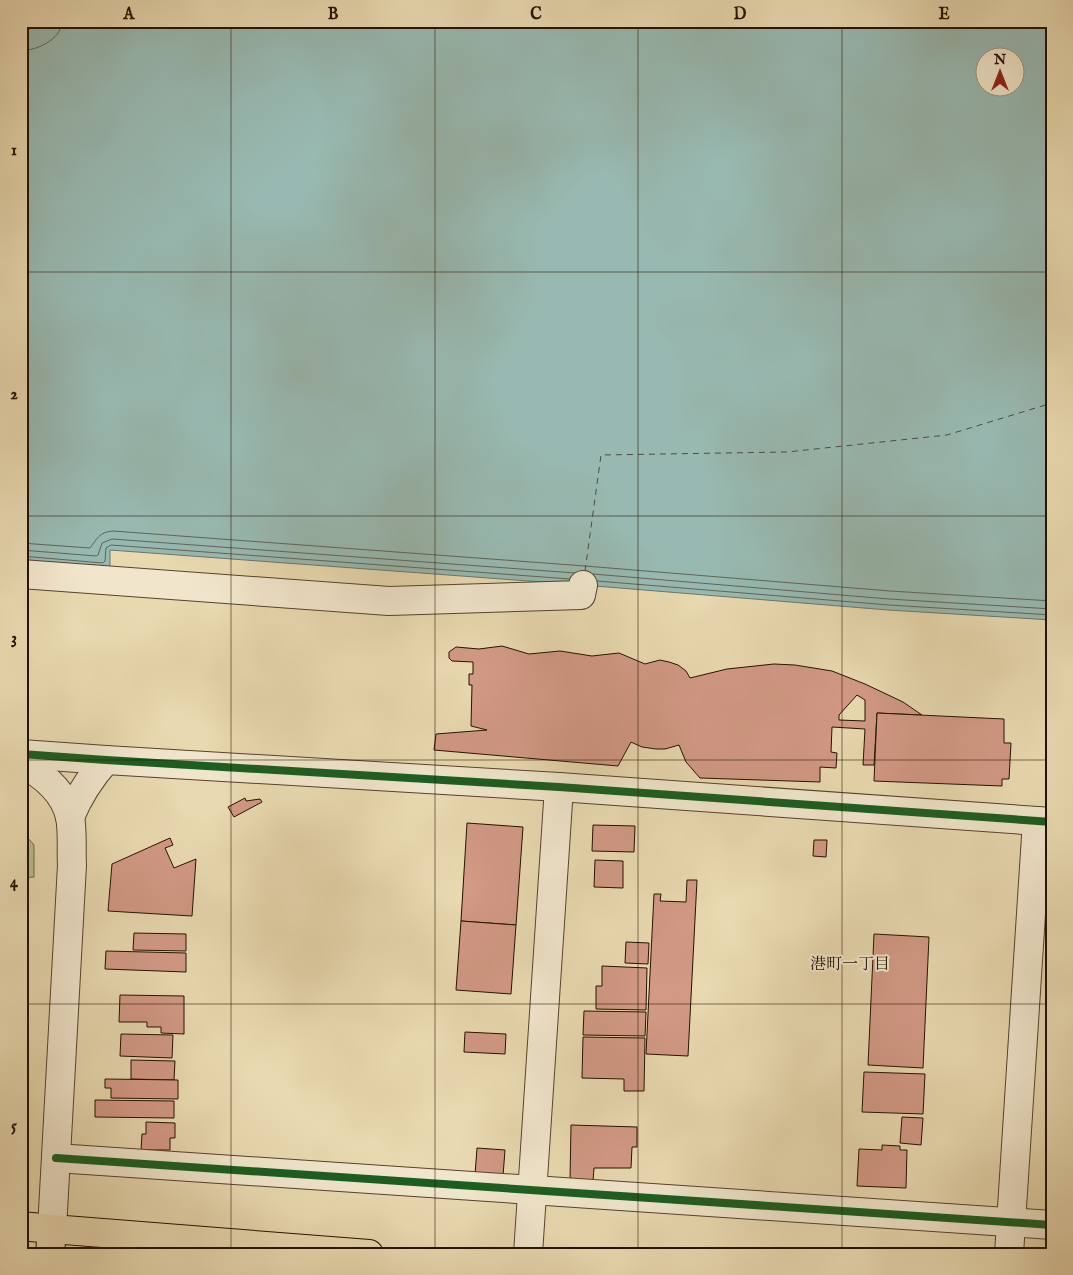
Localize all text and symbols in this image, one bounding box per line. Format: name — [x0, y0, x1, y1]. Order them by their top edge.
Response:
text: A — [123, 5, 136, 25]
text: B — [328, 5, 339, 25]
text: C — [530, 5, 542, 25]
text: D — [734, 5, 747, 25]
text: E — [938, 5, 950, 25]
north arrow — [976, 48, 1026, 98]
text: N — [993, 51, 1006, 69]
text: 1 — [11, 141, 17, 161]
text: 2 — [10, 385, 18, 405]
text: 3 — [11, 629, 17, 649]
text: 4 — [10, 873, 19, 893]
district label: 港町一丁目 — [810, 955, 890, 975]
text: 5 — [11, 1117, 17, 1137]

